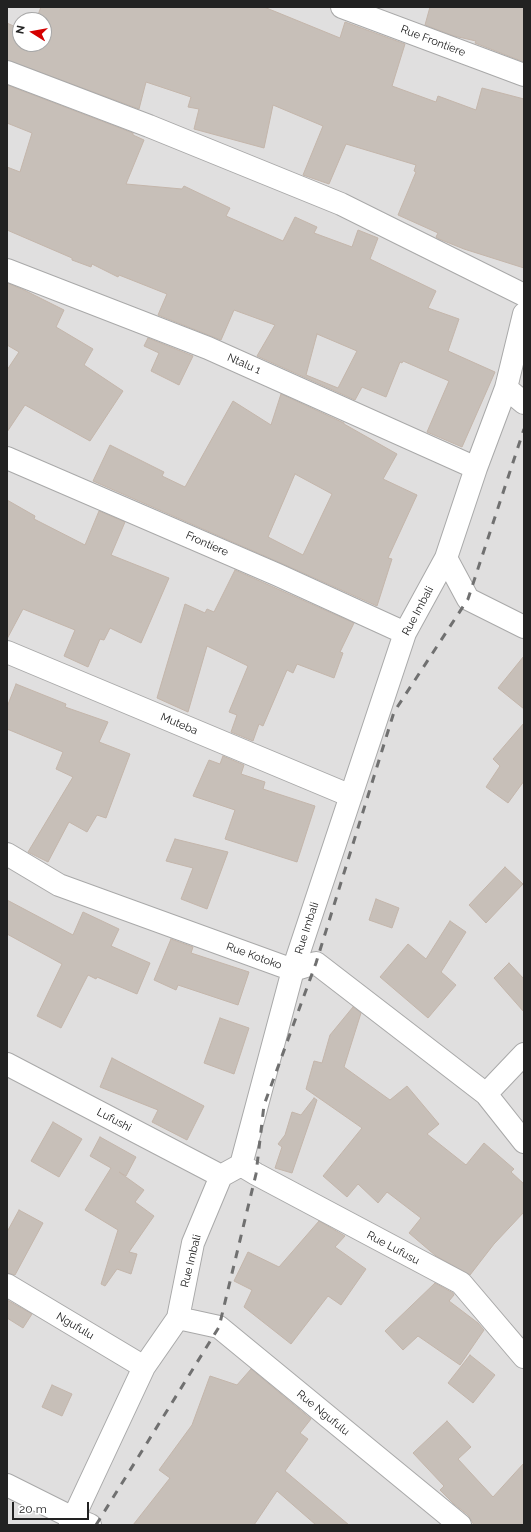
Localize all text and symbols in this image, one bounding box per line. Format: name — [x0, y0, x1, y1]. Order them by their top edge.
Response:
north arrow — [12, 12, 52, 52]
street label: Rue Frontiere — [399, 23, 467, 59]
text: N — [14, 24, 28, 35]
street label: Ntalu 1 — [225, 351, 263, 377]
street label: Frontiere — [184, 529, 230, 559]
street label: Rue Imbali — [400, 584, 436, 638]
street label: Muteba — [158, 710, 200, 738]
street label: Rue Imbali — [292, 900, 322, 956]
street label: Rue Kotoko — [224, 940, 284, 972]
street label: Lufushi — [94, 1105, 134, 1135]
street label: Rue Lufusu — [364, 1229, 422, 1267]
street label: Rue Imbali — [178, 1233, 204, 1289]
street label: Ngufulu — [54, 1310, 96, 1342]
street label: Rue Ngufulu — [294, 1388, 352, 1438]
scale bar — [14, 1494, 91, 1520]
text: 20 m — [19, 1502, 47, 1516]

